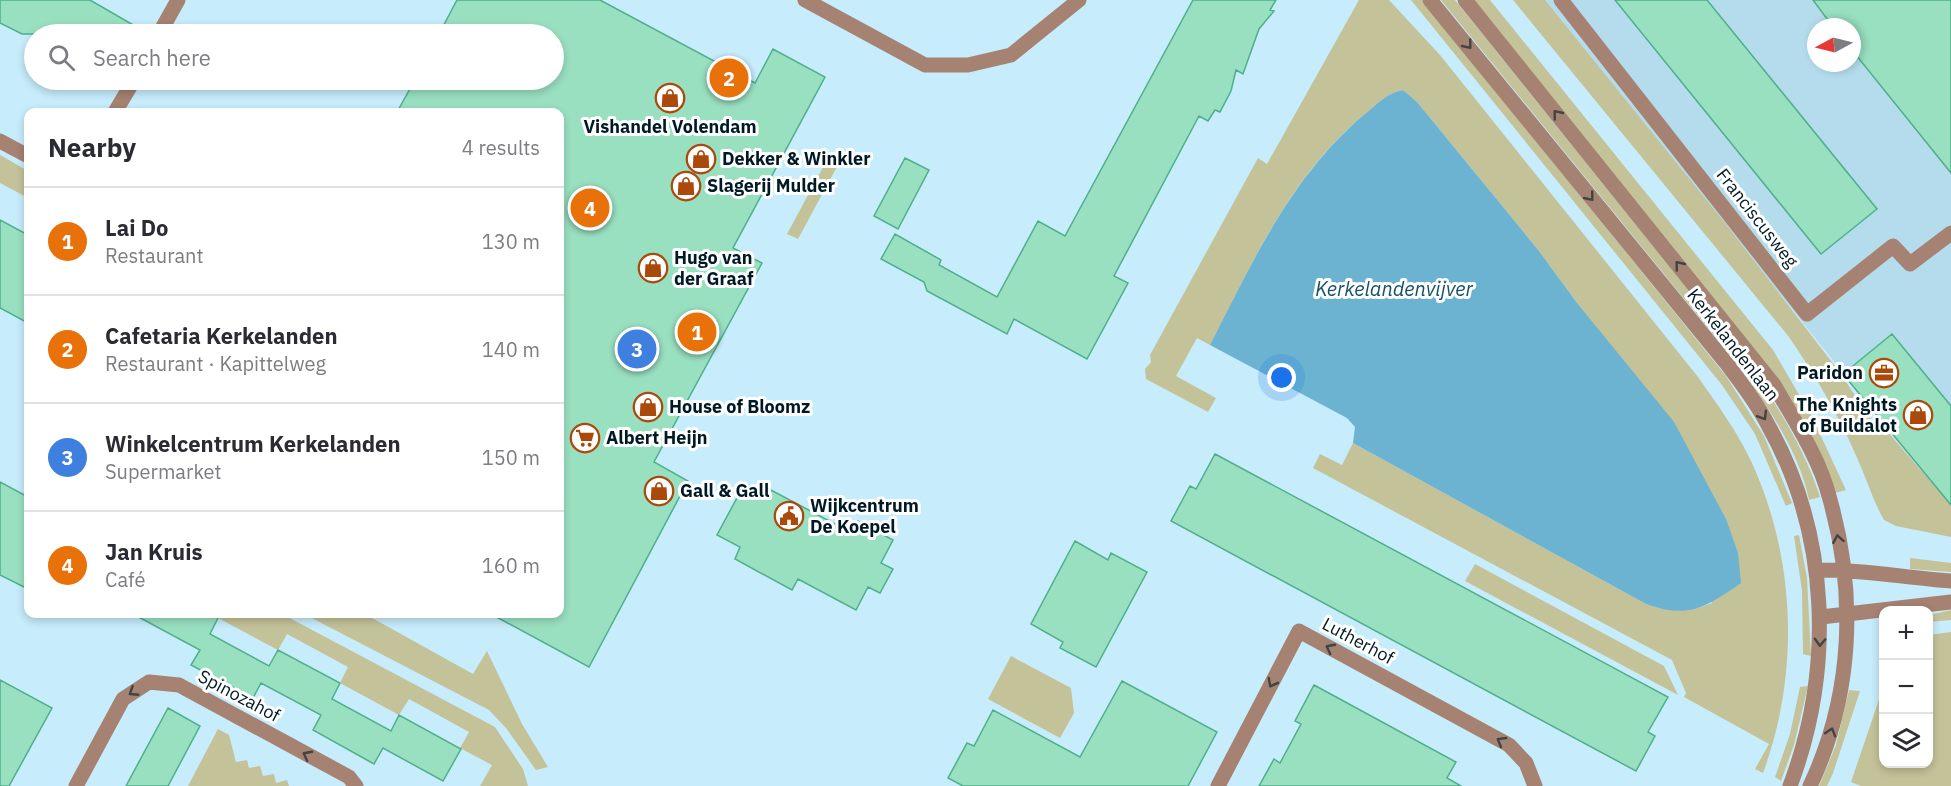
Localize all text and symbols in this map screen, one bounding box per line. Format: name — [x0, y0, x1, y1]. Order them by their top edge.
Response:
north arrow — [1807, 18, 1861, 72]
search box — [24, 24, 564, 90]
one-way arrow — [1460, 38, 1471, 49]
icon: search — [45, 41, 78, 74]
text: Search here — [93, 43, 211, 72]
pin: 2 — [710, 56, 748, 100]
shop icon: Vishandel Volendam — [654, 82, 686, 114]
one-way arrow — [1553, 110, 1564, 121]
place label: Vishandel Volendam — [583, 115, 757, 138]
text: Nearby — [48, 130, 136, 164]
text: 4 results — [462, 134, 540, 161]
shop icon: Dekker & Winkler — [685, 143, 717, 175]
place label: Dekker & Winkler — [722, 147, 870, 170]
street label: Franciscusweg — [1712, 164, 1804, 272]
shop icon: Slagerij Mulder — [670, 170, 702, 202]
place label: Slagerij Mulder — [707, 174, 835, 197]
pin: 4 — [570, 186, 610, 230]
one-way arrow — [1583, 190, 1594, 201]
text: Lai Do — [105, 213, 169, 242]
text: 1 — [62, 228, 74, 255]
text: 130 m — [482, 228, 540, 255]
text: Restaurant — [105, 242, 203, 269]
place label: Hugo van der Graaf — [674, 246, 754, 290]
shop icon: Hugo van der Graaf — [637, 252, 669, 284]
one-way arrow — [1676, 261, 1687, 272]
water label: Kerkelandenvijver — [1315, 275, 1473, 302]
street label: Kerkelandenlaan — [1682, 284, 1784, 405]
pin: 1 — [678, 310, 716, 354]
text: Cafetaria Kerkelanden — [105, 321, 338, 350]
pin: 3 — [618, 326, 656, 372]
text: 2 — [62, 336, 74, 363]
text: 140 m — [482, 336, 540, 363]
text: Restaurant · Kapittelweg — [105, 350, 326, 377]
office icon: Paridon — [1868, 357, 1900, 389]
place label: Paridon — [1797, 361, 1863, 384]
your location — [1267, 363, 1296, 392]
shop icon: House of Bloomz — [632, 391, 664, 423]
place label: The Knights of Buildalot — [1797, 393, 1897, 437]
place label: House of Bloomz — [669, 395, 810, 418]
shop icon: The Knights of Buildalot — [1902, 399, 1934, 431]
one-way arrow — [1755, 409, 1766, 420]
supermarket icon: Albert Heijn — [569, 422, 601, 454]
place label: Albert Heijn — [606, 426, 708, 449]
text: Winkelcentrum Kerkelanden — [105, 429, 401, 458]
text: 3 — [62, 444, 74, 471]
text: 150 m — [482, 444, 540, 471]
text: Supermarket — [105, 458, 222, 485]
shop icon: Gall & Gall — [643, 475, 675, 507]
place label: Gall & Gall — [680, 479, 770, 502]
place label: Wijkcentrum De Koepel — [810, 494, 919, 538]
public building icon: Wijkcentrum De Koepel — [773, 500, 805, 532]
one-way arrow — [1832, 534, 1845, 544]
text: Jan Kruis — [105, 537, 203, 566]
text: 4 — [62, 552, 74, 579]
text: 160 m — [482, 552, 540, 579]
text: Café — [105, 566, 145, 593]
map controls — [1879, 606, 1933, 768]
button: + — [1879, 606, 1933, 660]
street label: Lutherhof — [1318, 612, 1398, 669]
one-way arrow — [1814, 638, 1827, 647]
one-way arrow — [1326, 644, 1336, 655]
button: − — [1879, 660, 1933, 714]
street label: Spinozahof — [194, 664, 284, 727]
one-way arrow — [1268, 676, 1279, 687]
one-way arrow — [129, 685, 139, 697]
button: layers — [1879, 714, 1933, 768]
one-way arrow — [1824, 727, 1836, 738]
one-way arrow — [1497, 736, 1507, 748]
one-way arrow — [303, 751, 314, 762]

